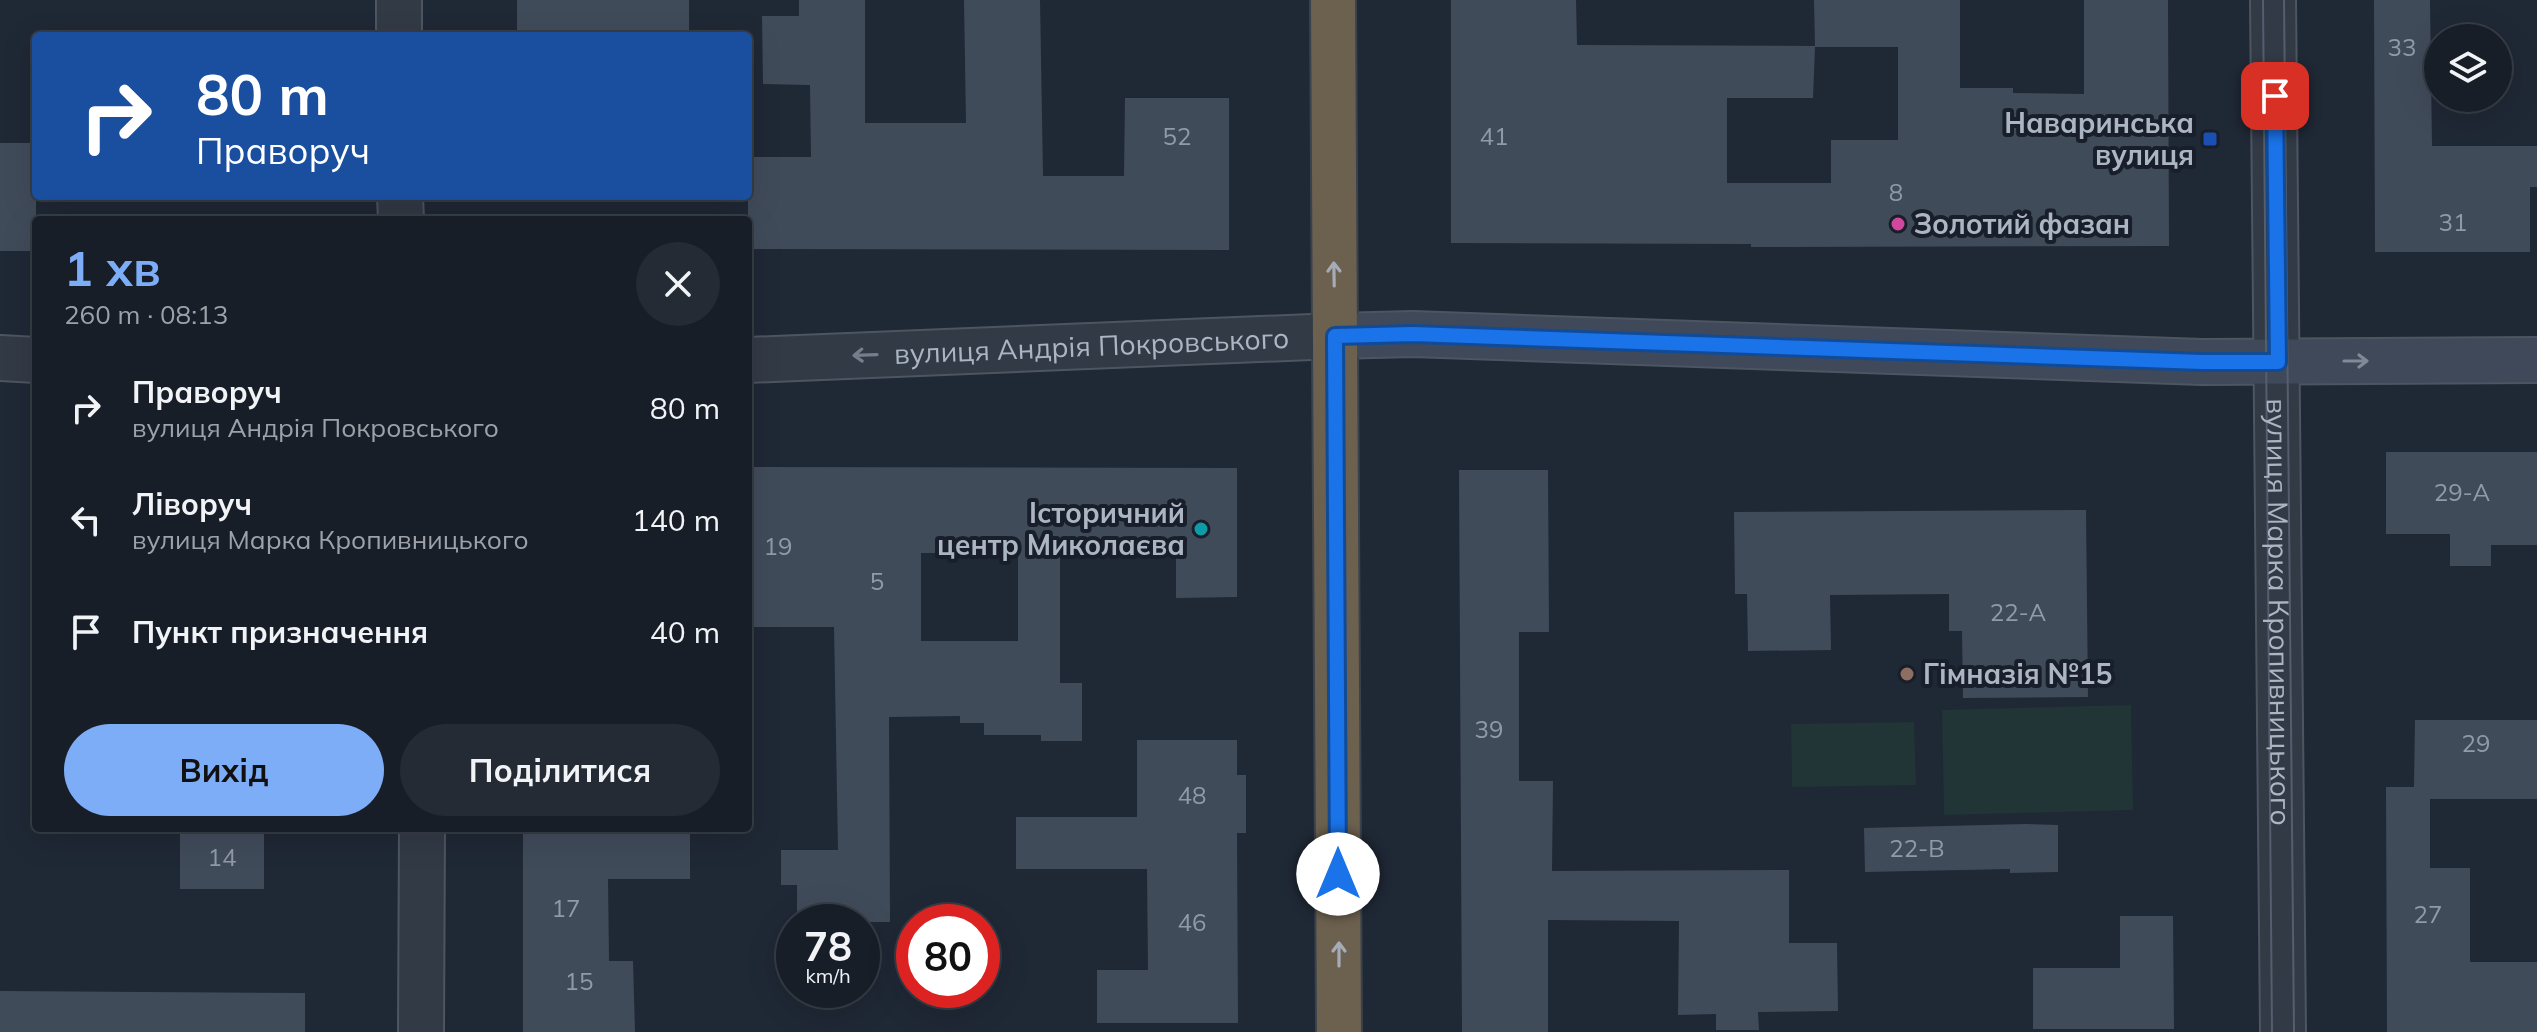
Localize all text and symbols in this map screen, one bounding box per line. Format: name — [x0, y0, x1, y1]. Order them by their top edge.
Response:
map controls — [2424, 24, 2512, 112]
button: layers — [2424, 24, 2512, 112]
house number: 33 — [2388, 32, 2416, 62]
text: 80 m — [196, 59, 329, 129]
pin — [2241, 62, 2309, 130]
icon: right — [64, 64, 168, 168]
icon: arrive — [2253, 74, 2297, 118]
place label: Наваринська вулиця — [2004, 105, 2194, 172]
house number: 52 — [1163, 121, 1191, 151]
house number: 41 — [1480, 121, 1508, 151]
text: Праворуч — [196, 128, 370, 173]
marker: Наваринська вулиця — [2201, 130, 2219, 148]
house number: 8 — [1889, 177, 1903, 207]
place label: Золотий фазан — [1914, 206, 2130, 241]
house number: 31 — [2439, 207, 2467, 237]
marker: Золотий фазан — [1889, 215, 1907, 233]
text: 1 хв — [64, 238, 161, 298]
button: close — [636, 242, 720, 326]
one-way arrow — [1326, 261, 1342, 288]
text: 260 m · 08:13 — [64, 298, 228, 331]
street label: вулиця Андрія Покровського — [893, 320, 1290, 371]
one-way arrow — [852, 347, 879, 362]
one-way arrow — [2342, 353, 2369, 369]
text: Праворуч — [132, 373, 282, 411]
icon: right — [64, 386, 108, 430]
text: 80 m — [650, 389, 720, 427]
street label: вулиця Марка Кропивницького — [2260, 398, 2299, 826]
text: вулиця Андрія Покровського — [132, 411, 499, 444]
house number: 29-А — [2434, 477, 2491, 507]
text: Ліворуч — [132, 485, 252, 523]
place label: Історичний центр Миколаєва — [937, 495, 1185, 562]
icon: left — [64, 498, 108, 542]
text: 140 m — [632, 501, 720, 539]
marker: Історичний центр Миколаєва — [1192, 520, 1210, 538]
text: вулиця Марка Кропивницького — [132, 523, 529, 556]
house number: 19 — [764, 531, 792, 561]
house number: 5 — [870, 566, 884, 596]
house number: 22-А — [1990, 597, 2047, 627]
icon: arrive — [64, 610, 108, 654]
text: Пункт призначення — [132, 613, 428, 651]
text: 40 m — [650, 613, 720, 651]
place label: Гімназія №15 — [1923, 656, 2112, 691]
marker: Гімназія №15 — [1898, 665, 1916, 683]
house number: 39 — [1475, 714, 1503, 744]
button: Вихід — [64, 724, 384, 816]
button: Поділитися — [400, 724, 720, 816]
house number: 29 — [2462, 728, 2490, 758]
house number: 48 — [1178, 780, 1206, 810]
position arrow — [1296, 832, 1380, 916]
house number: 22-В — [1889, 833, 1945, 863]
house number: 14 — [208, 842, 236, 872]
house number: 17 — [552, 893, 580, 923]
house number: 27 — [2414, 899, 2442, 929]
speed limit sign: 80 — [896, 904, 1000, 1008]
house number: 46 — [1178, 907, 1206, 937]
text: 78 — [804, 921, 852, 971]
one-way arrow — [1331, 941, 1347, 968]
text: km/h — [805, 963, 851, 988]
house number: 15 — [565, 966, 593, 996]

